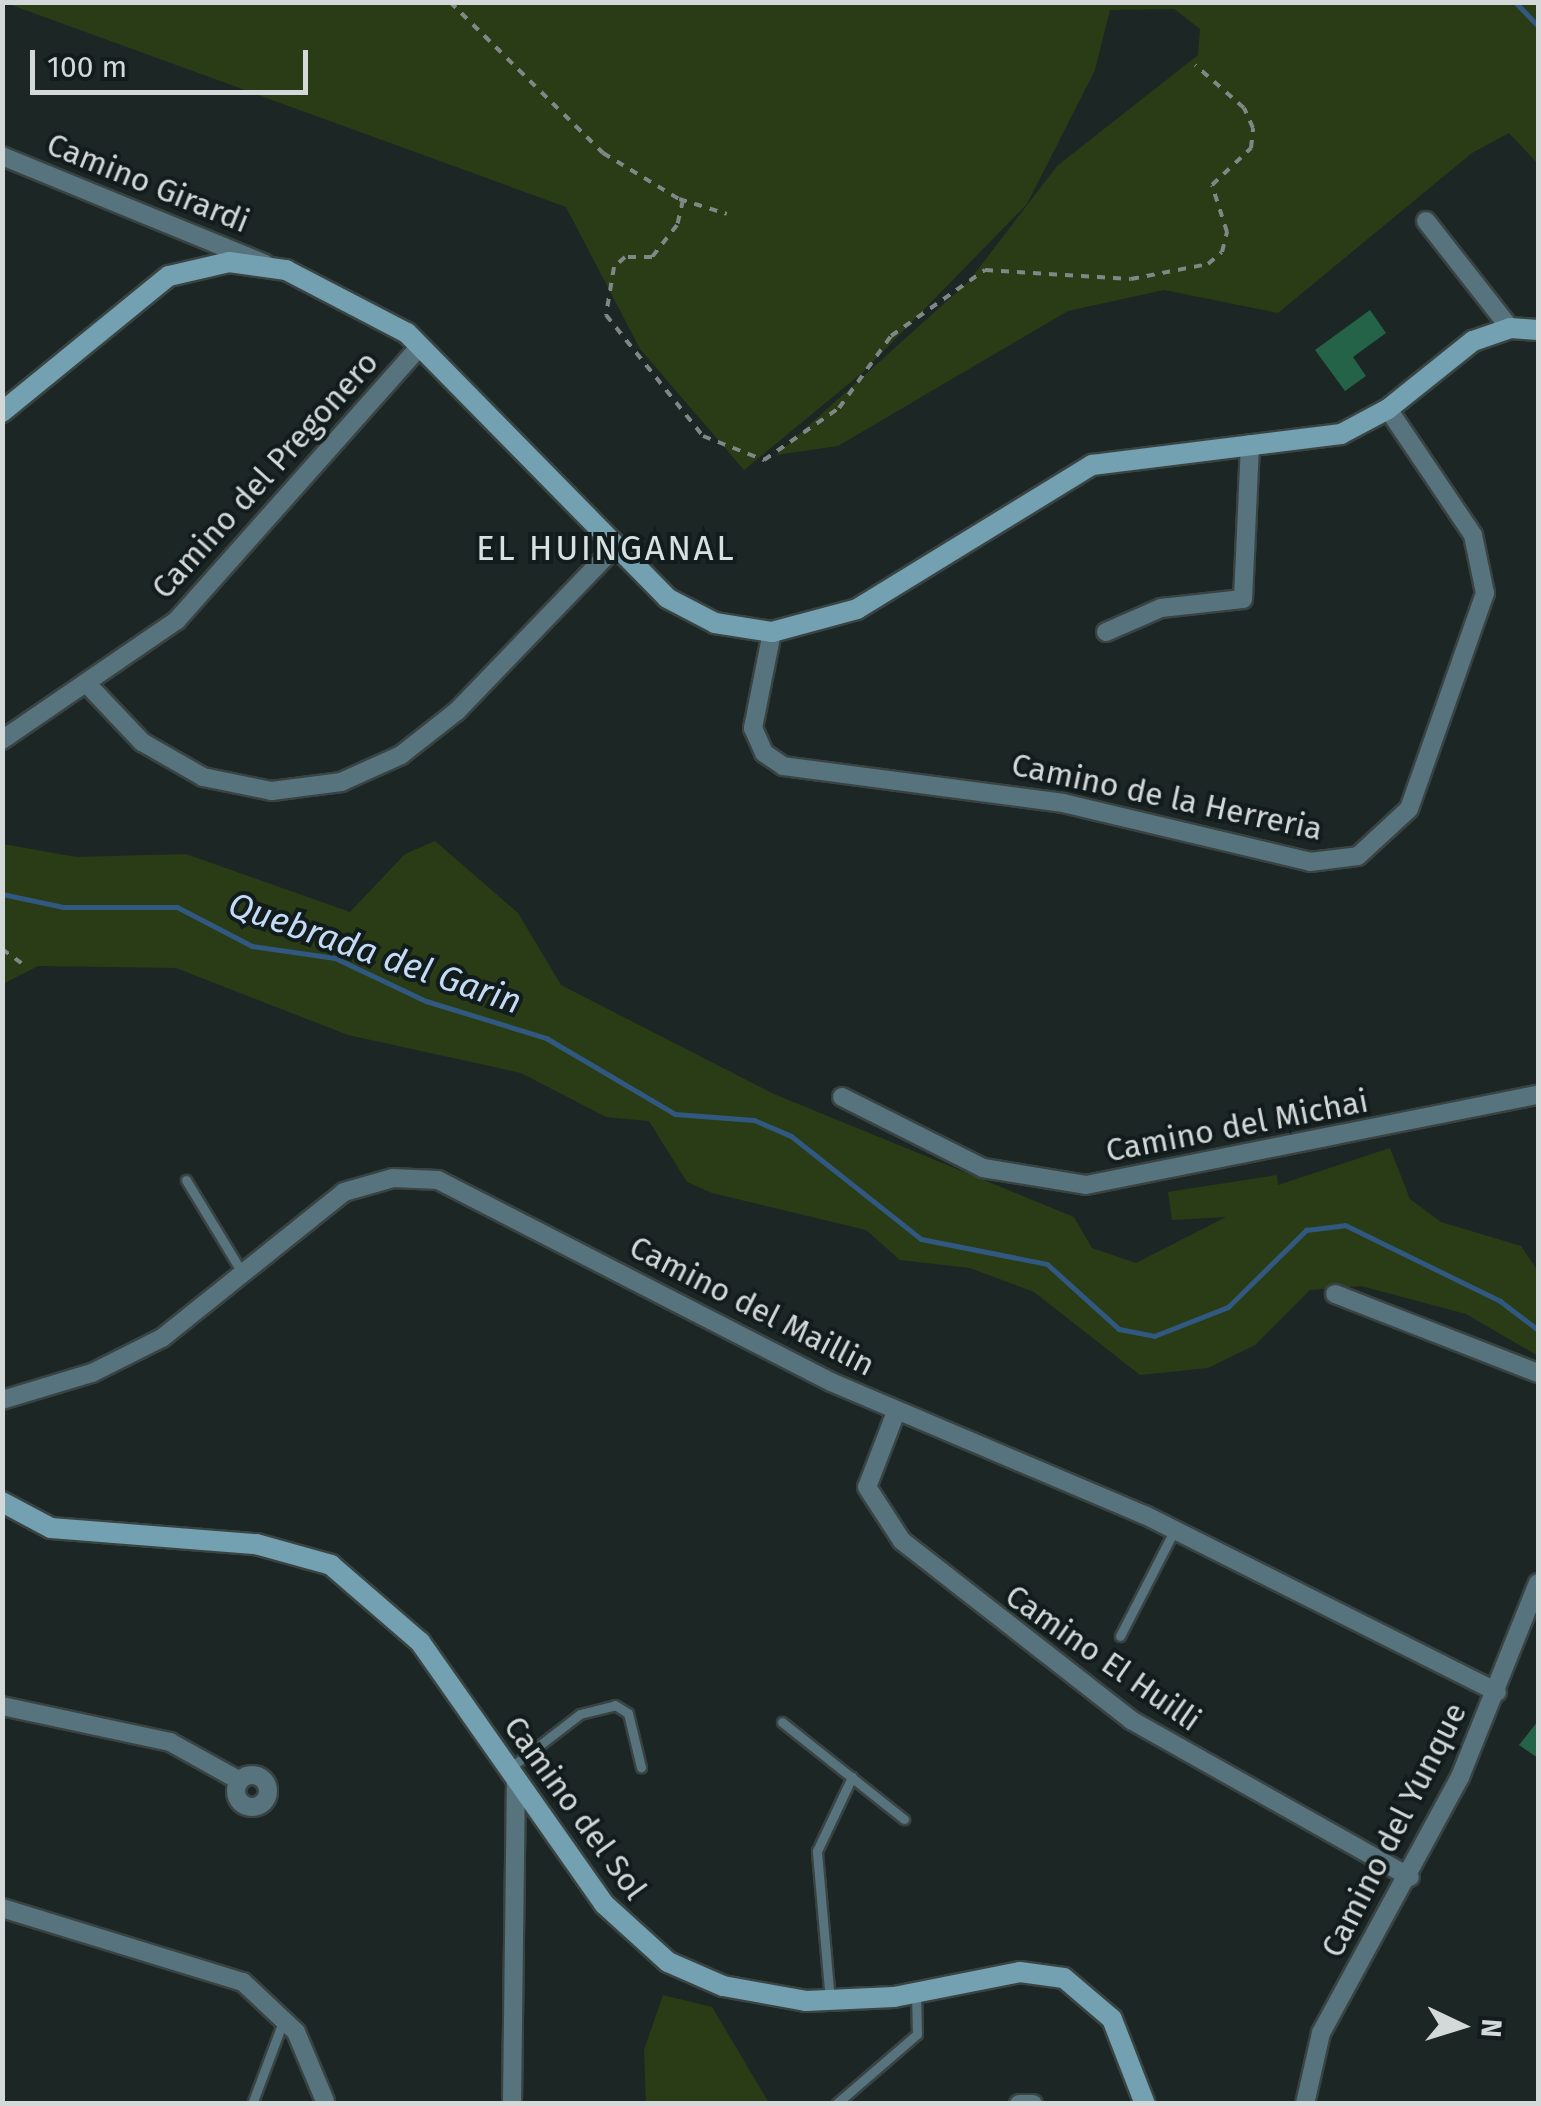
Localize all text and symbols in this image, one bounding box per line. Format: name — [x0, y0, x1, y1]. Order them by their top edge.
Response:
scale bar — [35, 30, 312, 92]
text: 100 m — [47, 49, 127, 85]
street label: Camino Girardi — [41, 125, 255, 241]
street label: Camino del Pregonero — [144, 343, 386, 607]
district label: EL HUINGANAL — [476, 527, 736, 569]
street label: Camino de la Herreria — [1008, 745, 1326, 849]
water label: Quebrada del Garin — [223, 883, 527, 1023]
street label: Camino del Michai — [1103, 1082, 1371, 1170]
street label: Camino del Maillin — [623, 1228, 881, 1384]
street label: Camino El Huilli — [998, 1577, 1208, 1739]
street label: Camino del Yunque — [1313, 1696, 1475, 1964]
street label: Camino del Sol — [496, 1709, 654, 1907]
north arrow — [1411, 1976, 1511, 2076]
text: N — [1474, 2018, 1509, 2039]

